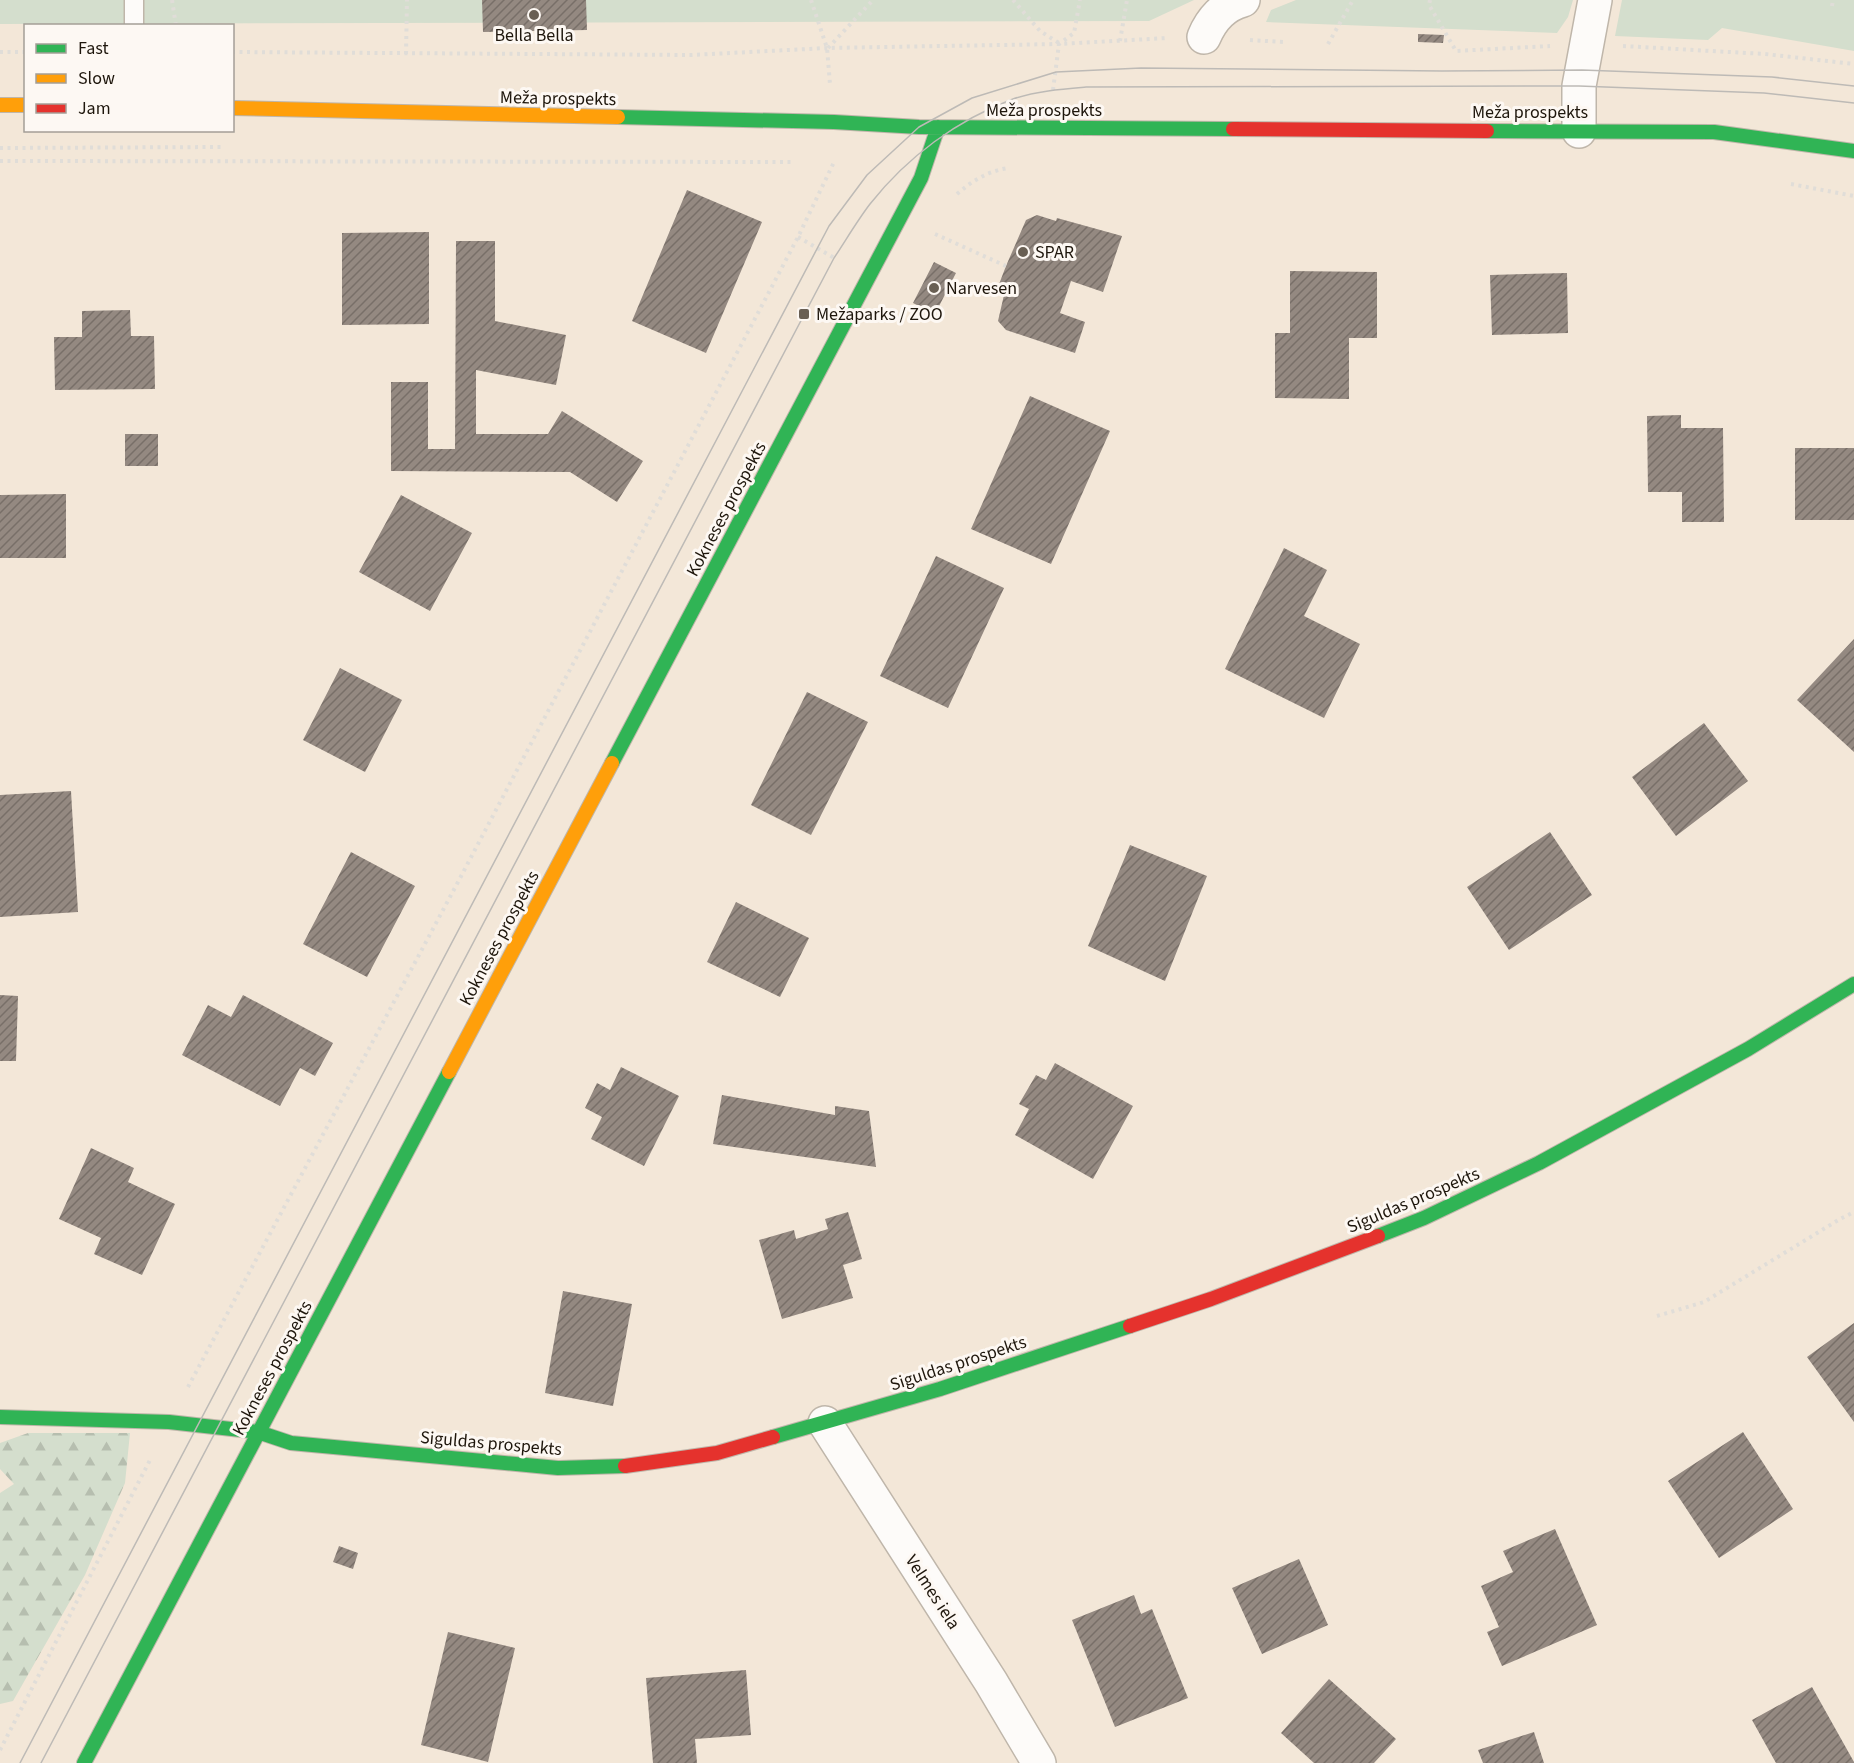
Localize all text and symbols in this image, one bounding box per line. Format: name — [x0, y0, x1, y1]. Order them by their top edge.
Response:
marker: Bella Bella — [527, 8, 541, 22]
place label: Bella Bella — [494, 23, 574, 48]
legend — [24, 24, 234, 132]
text: Fast — [78, 36, 109, 61]
text: Slow — [78, 66, 115, 91]
street label: Meža prospekts — [500, 85, 616, 112]
text: Jam — [78, 96, 111, 121]
street label: Meža prospekts — [986, 98, 1102, 123]
street label: Meža prospekts — [1472, 100, 1588, 125]
place label: SPAR — [1035, 240, 1074, 265]
marker: SPAR — [1016, 245, 1030, 259]
place label: Narvesen — [946, 276, 1017, 301]
marker: Narvesen — [927, 281, 941, 295]
place label: Mežaparks / ZOO — [816, 302, 943, 327]
marker: Mežaparks / ZOO — [797, 307, 811, 321]
street label: Kokneses prospekts — [680, 437, 773, 581]
street label: Kokneses prospekts — [453, 866, 546, 1010]
street label: Siguldas prospekts — [1343, 1161, 1483, 1240]
street label: Kokneses prospekts — [226, 1296, 319, 1440]
street label: Siguldas prospekts — [887, 1330, 1030, 1397]
street label: Siguldas prospekts — [419, 1425, 563, 1462]
street label: Velmes iela — [899, 1550, 966, 1635]

